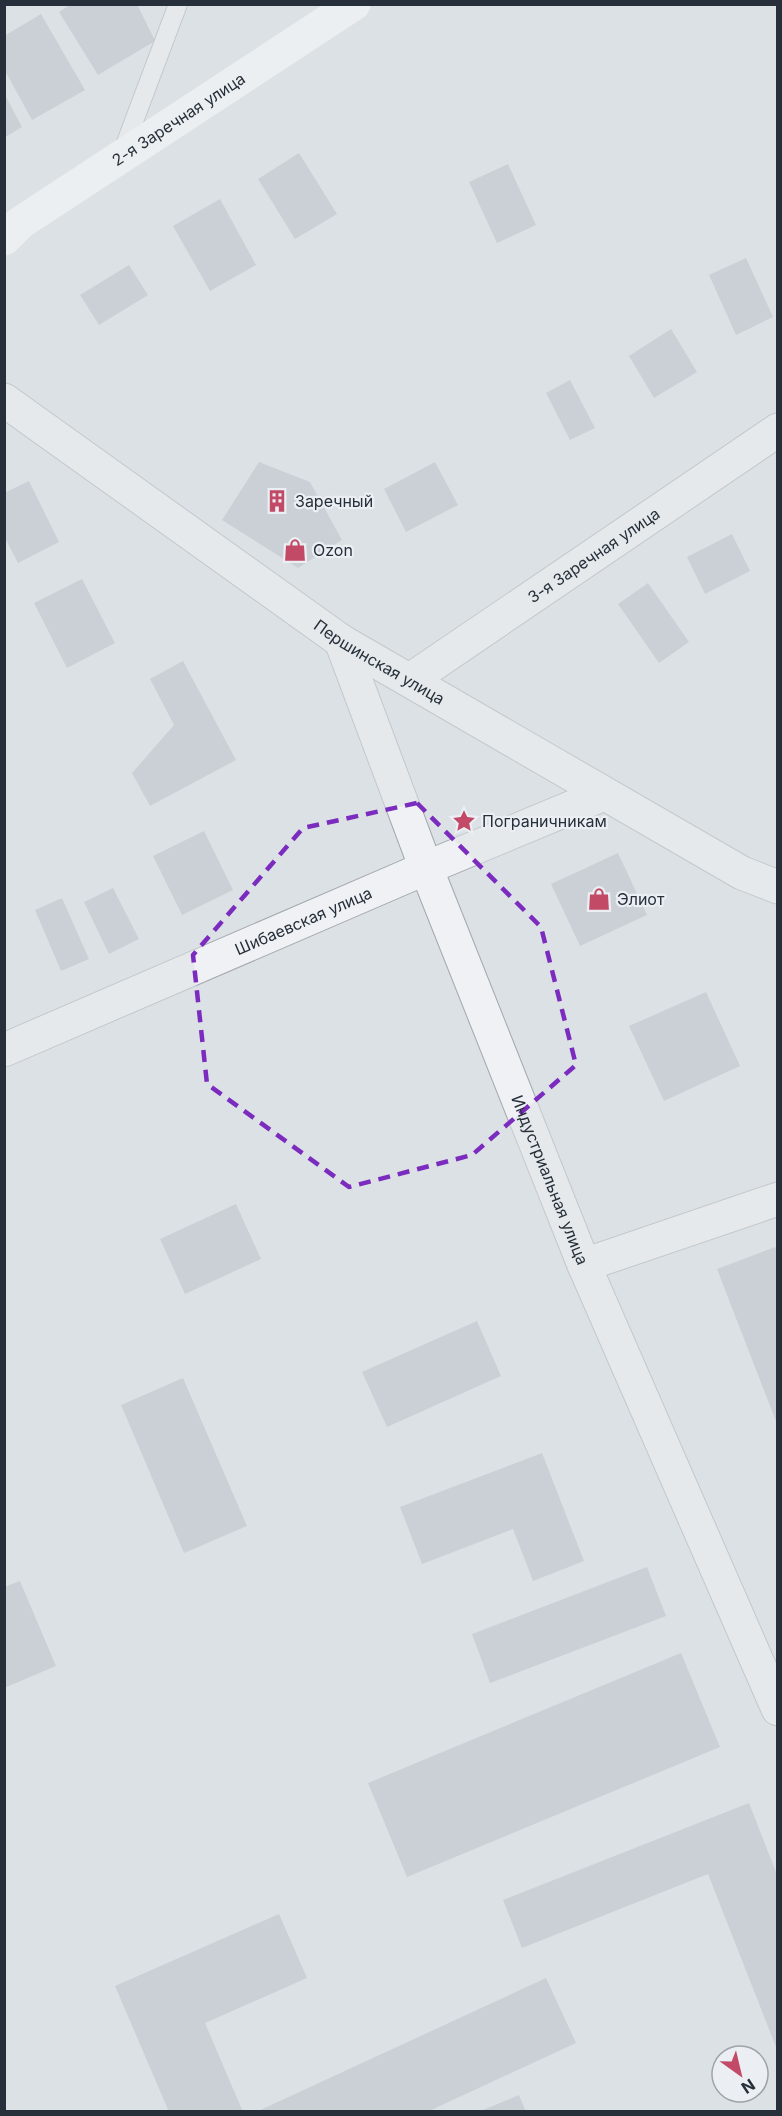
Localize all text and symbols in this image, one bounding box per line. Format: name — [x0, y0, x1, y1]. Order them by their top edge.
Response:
street label: 2-я Заречная улица — [108, 68, 249, 170]
building icon: Заречный — [264, 488, 290, 514]
place label: Заречный — [295, 491, 373, 511]
street label: 3-я Заречная улица — [524, 503, 664, 607]
shop icon: Ozon — [282, 537, 308, 563]
place label: Ozon — [313, 540, 353, 560]
street label: Першинская улица — [310, 615, 448, 709]
place icon: Пограничникам — [451, 808, 477, 834]
place label: Пограничникам — [482, 811, 607, 831]
street label: Шибаевская улица — [232, 883, 375, 959]
shop icon: Элиот — [586, 886, 612, 912]
place label: Элиот — [617, 889, 665, 909]
street label: Индустриальная улица — [507, 1092, 593, 1268]
north arrow — [710, 2044, 770, 2104]
text: N — [738, 2075, 759, 2098]

